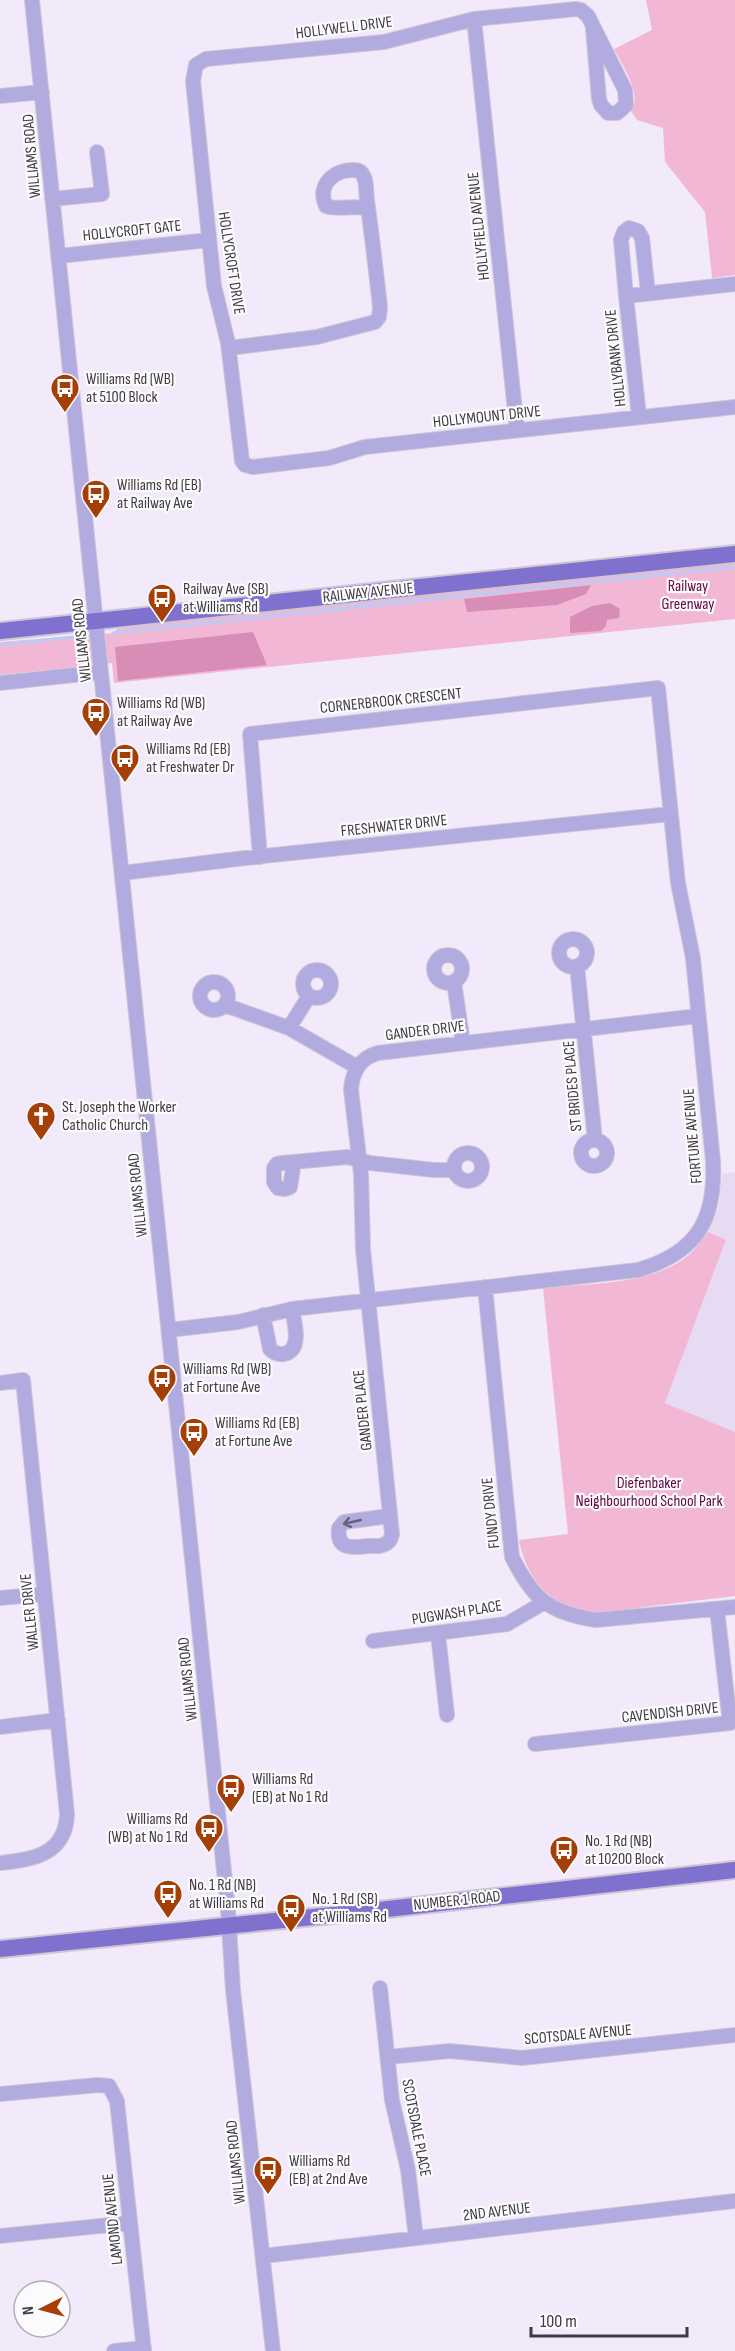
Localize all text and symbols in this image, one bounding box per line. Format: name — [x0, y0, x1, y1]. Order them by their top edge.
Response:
street label: HOLLYWELL DRIVE — [295, 13, 393, 43]
street label: WILLIAMS ROAD — [19, 113, 45, 199]
street label: HOLLYFIELD AVENUE — [464, 171, 494, 281]
street label: HOLLYCROFT DRIVE — [213, 210, 249, 316]
street label: HOLLYCROFT GATE — [82, 216, 182, 246]
street label: HOLLYBANK DRIVE — [601, 308, 631, 408]
place label: Williams Rd (WB) at 5100 Block — [86, 370, 174, 407]
bus stop icon: Williams Rd (WB) at 5100 Block — [49, 372, 81, 414]
street label: HOLLYMOUNT DRIVE — [432, 402, 542, 432]
place label: Williams Rd (EB) at Railway Ave — [117, 476, 201, 513]
bus stop icon: Williams Rd (EB) at Railway Ave — [80, 478, 112, 520]
park label: Railway Greenway — [661, 577, 715, 614]
street label: RAILWAY AVENUE — [322, 579, 414, 607]
place label: Railway Ave (SB) at Williams Rd — [183, 580, 268, 617]
bus stop icon: Railway Ave (SB) at Williams Rd — [146, 582, 178, 624]
street label: WILLIAMS ROAD — [68, 597, 96, 683]
street label: CORNERBROOK CRESCENT — [319, 684, 463, 718]
place label: Williams Rd (WB) at Railway Ave — [117, 694, 205, 731]
bus stop icon: Williams Rd (WB) at Railway Ave — [80, 696, 112, 738]
place label: Williams Rd (EB) at Freshwater Dr — [146, 740, 235, 777]
bus stop icon: Williams Rd (EB) at Freshwater Dr — [109, 742, 141, 784]
street label: FRESHWATER DRIVE — [340, 811, 448, 841]
street label: GANDER DRIVE — [384, 1017, 466, 1045]
street label: ST BRIDES PLACE — [560, 1040, 586, 1132]
street label: FORTUNE AVENUE — [679, 1088, 707, 1184]
place label: St. Joseph the Worker Catholic Church — [62, 1098, 177, 1135]
church icon: St. Joseph the Worker Catholic Church — [25, 1100, 57, 1142]
street label: WILLIAMS ROAD — [124, 1152, 152, 1238]
place label: Williams Rd (WB) at Fortune Ave — [183, 1360, 271, 1397]
bus stop icon: Williams Rd (WB) at Fortune Ave — [146, 1362, 178, 1404]
street label: GANDER PLACE — [349, 1369, 377, 1451]
place label: Williams Rd (EB) at Fortune Ave — [215, 1414, 299, 1451]
bus stop icon: Williams Rd (EB) at Fortune Ave — [178, 1416, 210, 1458]
park label: Diefenbaker Neighbourhood School Park — [575, 1474, 723, 1511]
street label: FUNDY DRIVE — [478, 1477, 504, 1549]
one-way arrow — [343, 1516, 362, 1528]
street label: WALLER DRIVE — [16, 1572, 44, 1652]
street label: PUGWASH PLACE — [411, 1597, 503, 1629]
street label: WILLIAMS ROAD — [174, 1636, 202, 1722]
street label: CAVENDISH DRIVE — [621, 1698, 719, 1728]
place label: Williams Rd (EB) at No 1 Rd — [252, 1770, 328, 1807]
bus stop icon: Williams Rd (EB) at No 1 Rd — [215, 1772, 247, 1814]
place label: Williams Rd (WB) at No 1 Rd — [108, 1810, 188, 1847]
bus stop icon: Williams Rd (WB) at No 1 Rd — [193, 1812, 225, 1854]
place label: No. 1 Rd (NB) at 10200 Block — [585, 1832, 664, 1869]
bus stop icon: No. 1 Rd (NB) at 10200 Block — [548, 1834, 580, 1876]
place label: No. 1 Rd (NB) at Williams Rd — [189, 1876, 264, 1913]
bus stop icon: No. 1 Rd (NB) at Williams Rd — [152, 1878, 184, 1920]
street label: NUMBER 1 ROAD — [413, 1887, 501, 1915]
place label: No. 1 Rd (SB) at Williams Rd — [312, 1890, 387, 1927]
bus stop icon: No. 1 Rd (SB) at Williams Rd — [275, 1892, 307, 1934]
street label: SCOTSDALE AVENUE — [524, 2021, 632, 2049]
street label: SCOTSDALE PLACE — [397, 2078, 435, 2178]
street label: WILLIAMS ROAD — [222, 2119, 250, 2205]
place label: Williams Rd (EB) at 2nd Ave — [289, 2152, 368, 2189]
bus stop icon: Williams Rd (EB) at 2nd Ave — [252, 2154, 284, 2196]
street label: LAMOND AVENUE — [99, 2172, 127, 2266]
street label: 2ND AVENUE — [462, 2198, 532, 2226]
north arrow — [12, 2279, 72, 2339]
scale bar — [531, 2300, 687, 2338]
text: N — [19, 2305, 38, 2316]
text: 100 m — [540, 2311, 577, 2332]

